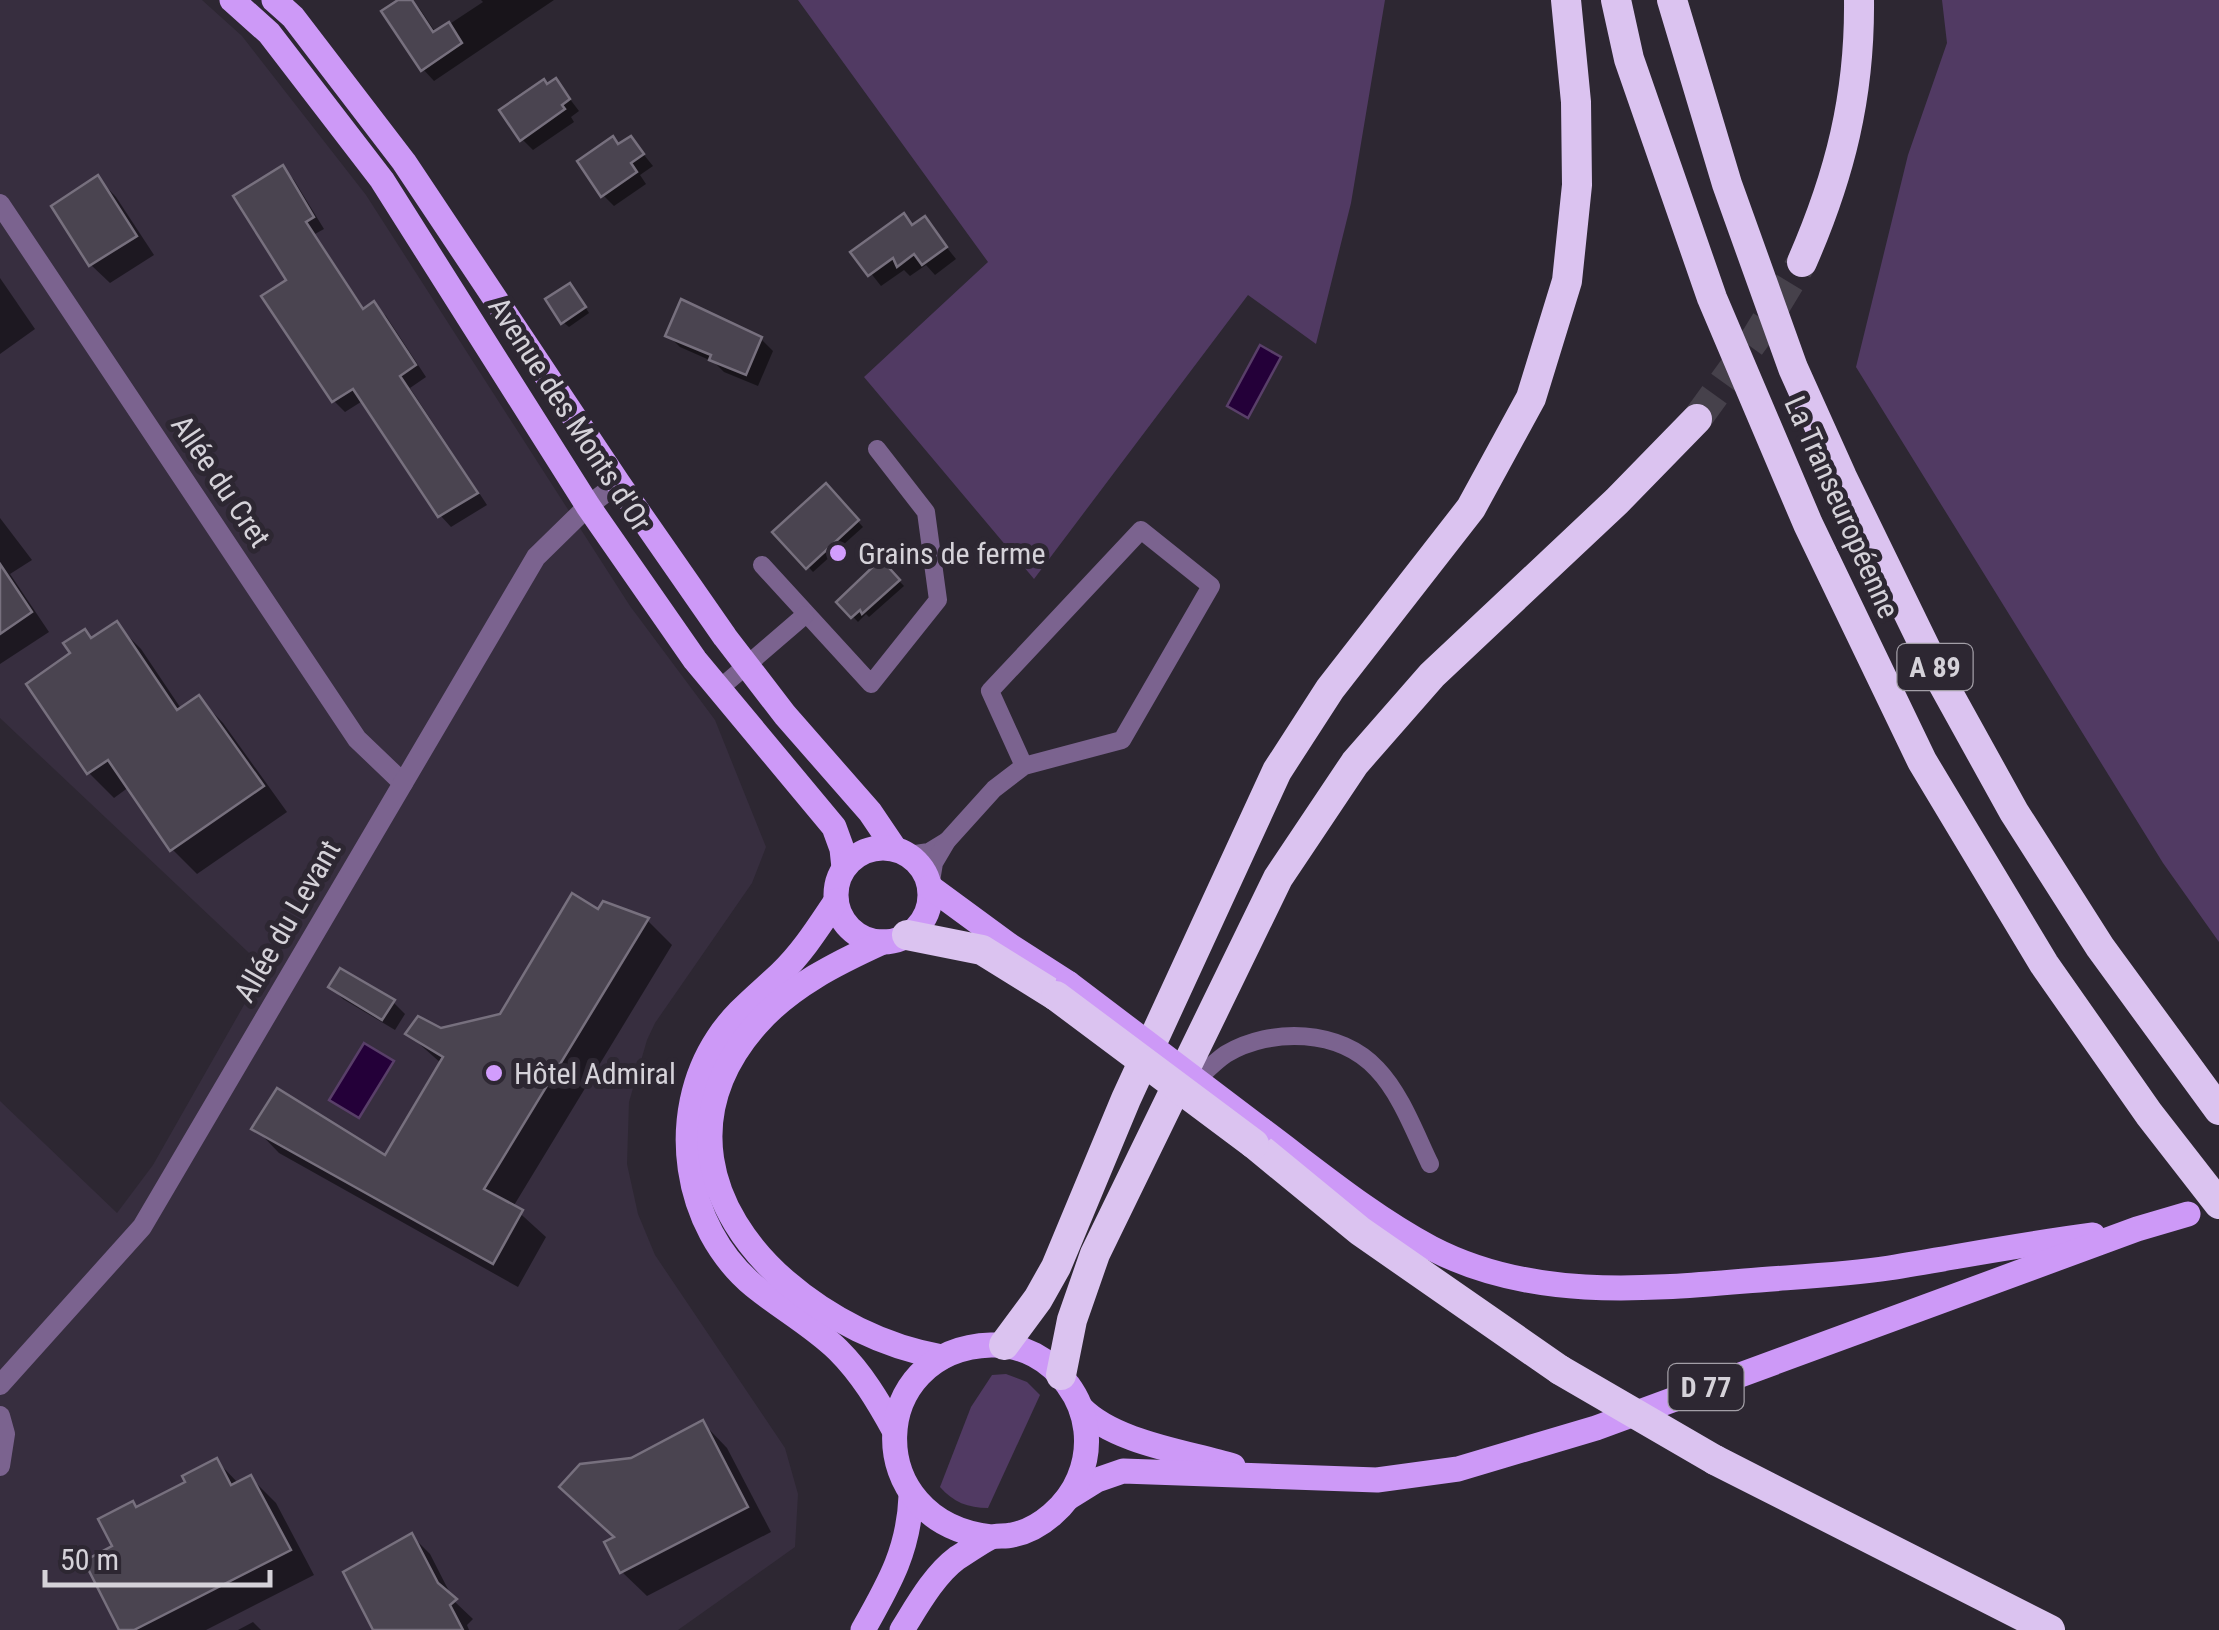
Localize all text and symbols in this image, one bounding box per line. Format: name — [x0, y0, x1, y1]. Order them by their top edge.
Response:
street label: Avenue des Monts d'Or — [481, 291, 659, 537]
street label: La Transeuropéenne — [1777, 391, 1907, 623]
street label: Allée du Cret — [164, 409, 278, 553]
place label: Grains de ferme — [858, 536, 1045, 571]
marker: Grains de ferme — [827, 542, 849, 564]
road number: A 89 — [1898, 644, 1972, 690]
street label: Allée du Levant — [227, 834, 347, 1008]
place label: Hôtel Admiral — [514, 1056, 676, 1091]
marker: Hôtel Admiral — [483, 1062, 505, 1084]
road number: D 77 — [1668, 1364, 1744, 1410]
scale bar — [45, 1525, 270, 1587]
text: 50 m — [60, 1542, 119, 1577]

